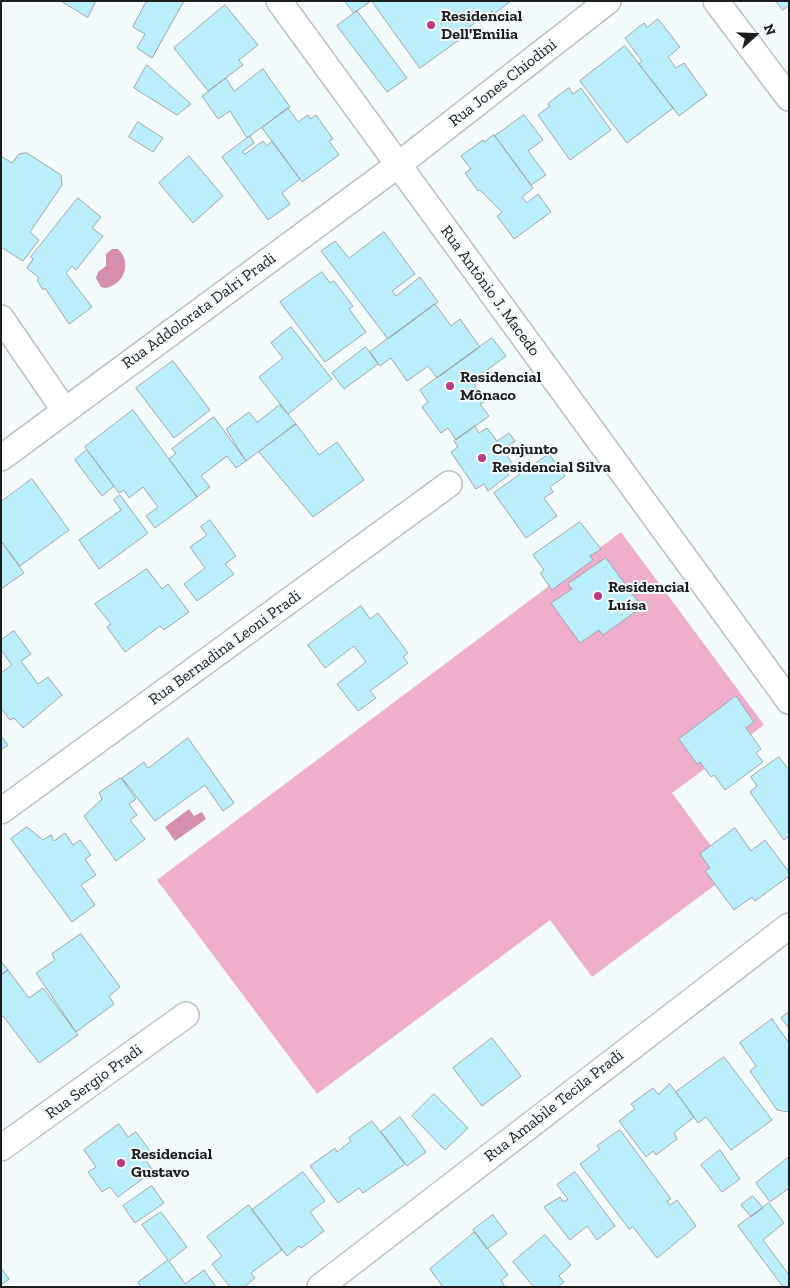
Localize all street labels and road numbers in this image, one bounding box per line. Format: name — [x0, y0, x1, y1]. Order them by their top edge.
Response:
street label: Rua Jones Chiodini — [445, 35, 561, 131]
street label: Rua Antônio J. Macedo — [436, 222, 544, 360]
street label: Rua Addolorata Dalri Pradi — [118, 249, 280, 373]
street label: Rua Bernadina Leoni Pradi — [145, 586, 305, 710]
street label: Rua Sergio Pradi — [42, 1040, 146, 1124]
street label: Rua Amabile Tecila Pradi — [481, 1046, 627, 1166]

